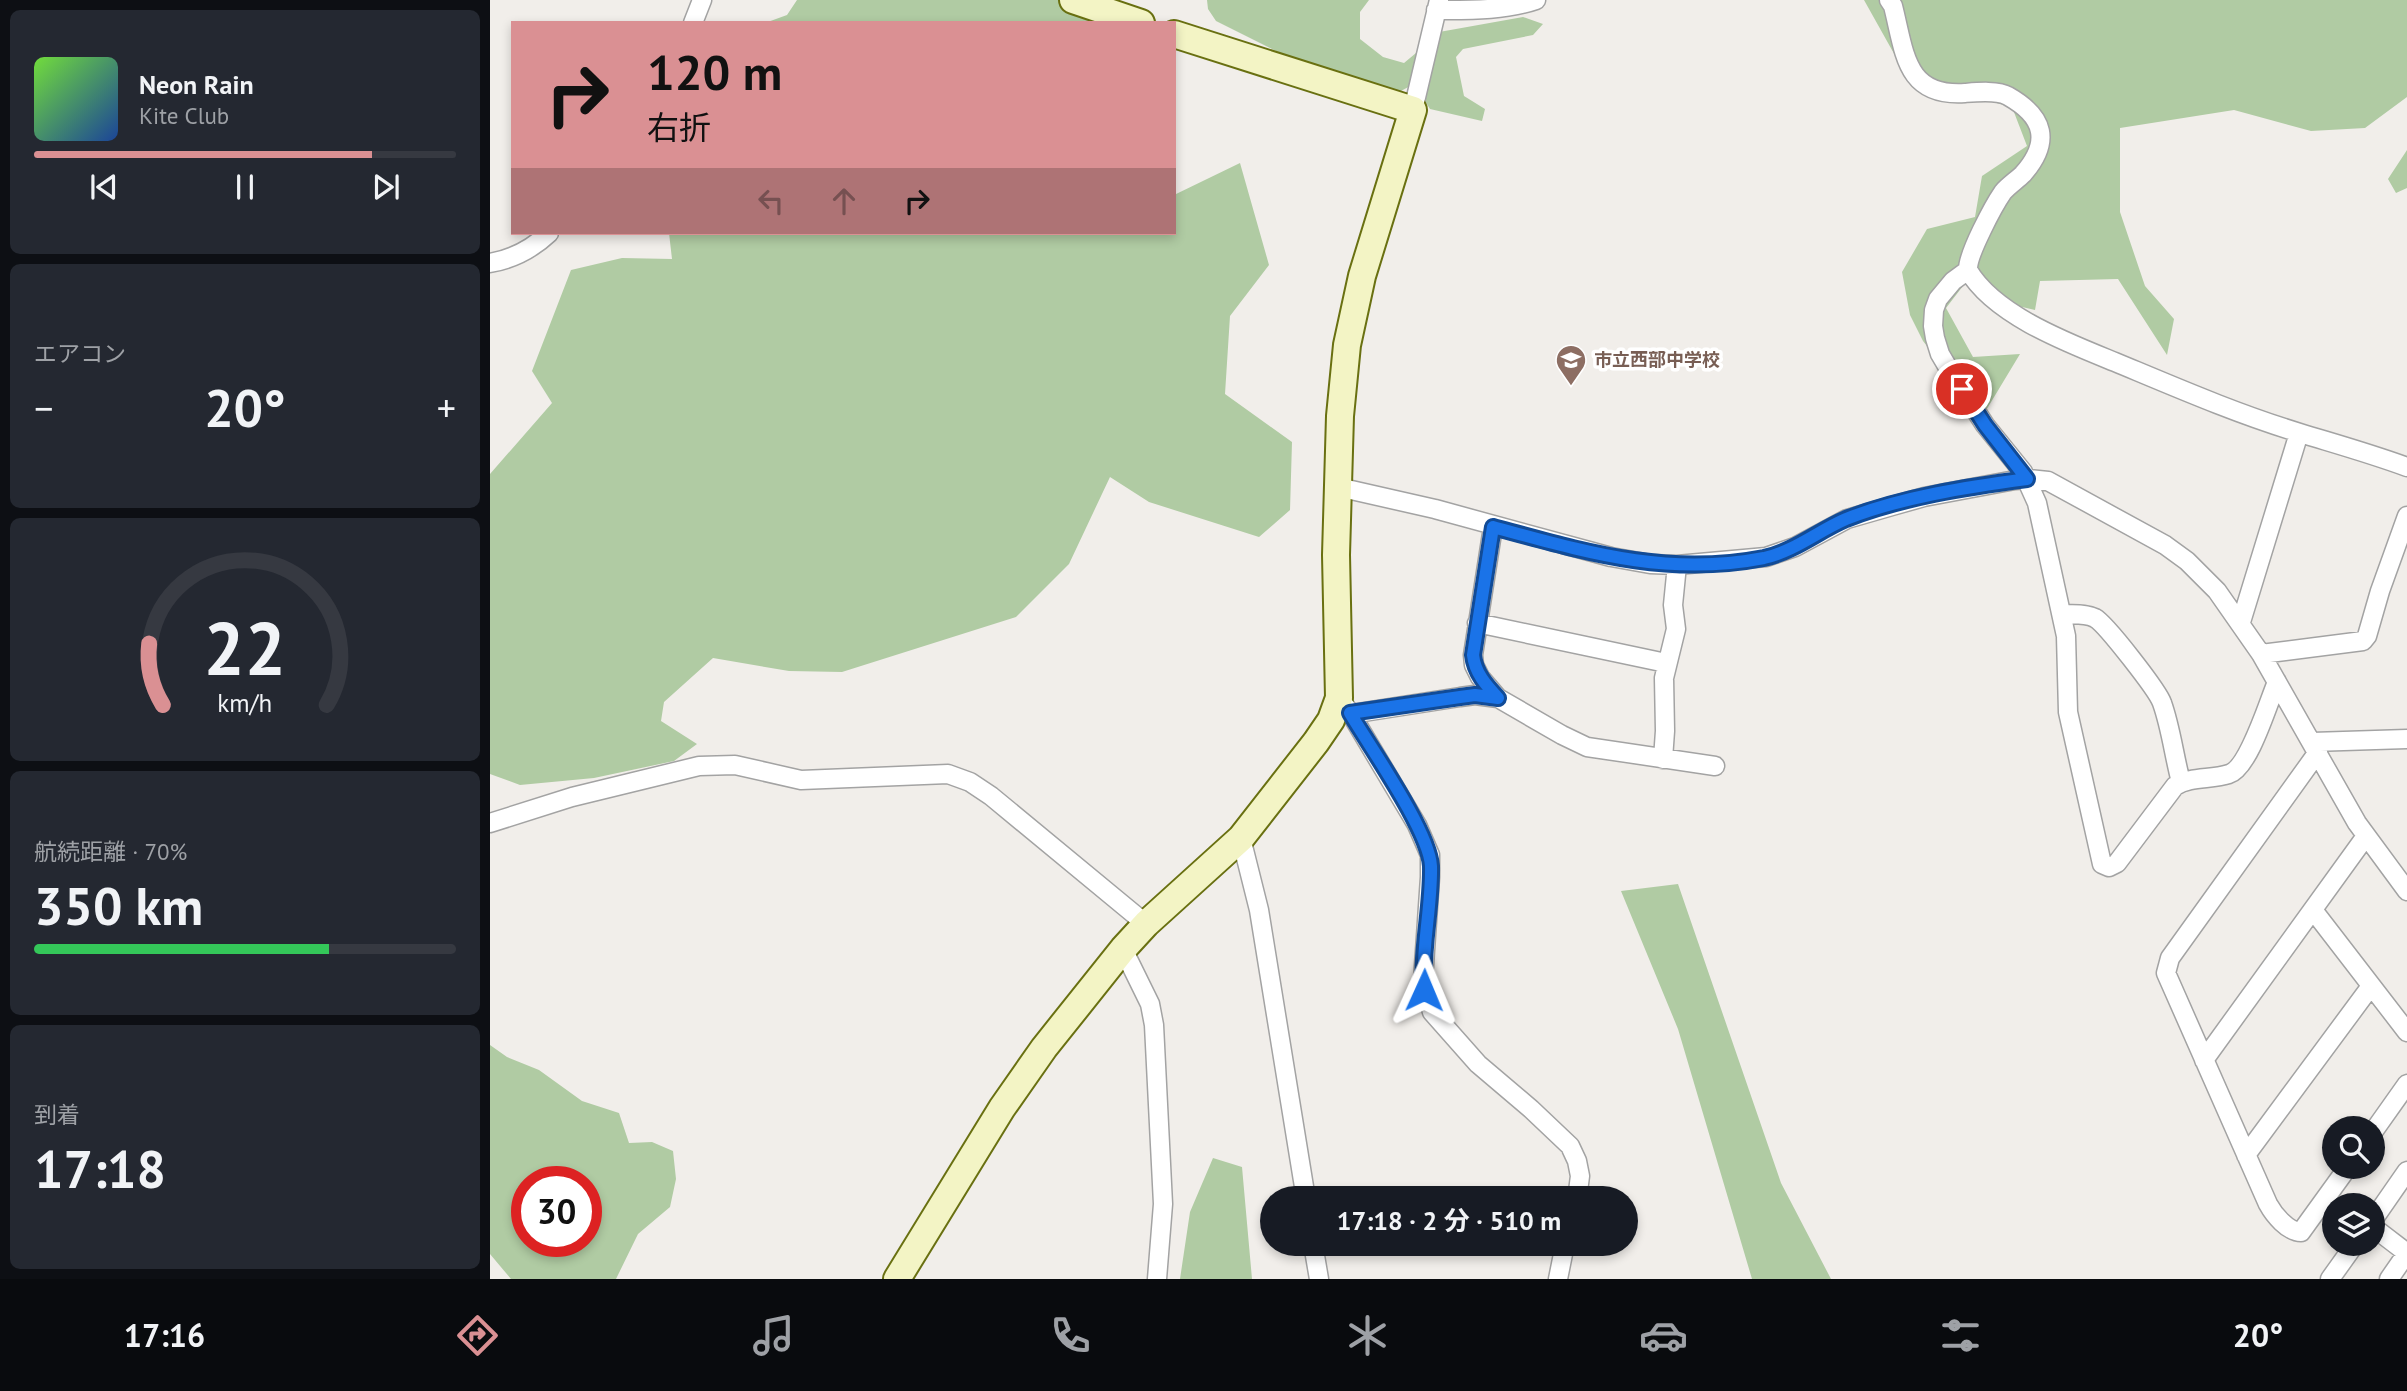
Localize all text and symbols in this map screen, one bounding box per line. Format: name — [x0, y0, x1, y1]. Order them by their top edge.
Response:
text: 120 m — [647, 40, 782, 104]
icon: right — [532, 49, 623, 140]
text: Neon Rain — [139, 68, 254, 101]
text: Kite Club — [139, 101, 229, 130]
text: 右折 — [647, 106, 711, 148]
icon: previous — [85, 168, 123, 206]
icon: pause — [226, 168, 264, 206]
icon: next — [367, 168, 405, 206]
icon: left — [752, 182, 790, 220]
icon: ahead — [825, 182, 863, 220]
icon: right — [898, 182, 936, 220]
text: エアコン — [34, 339, 126, 368]
school or university icon: 市立西部中学校 — [1554, 343, 1588, 387]
place label: 市立西部中学校 — [1594, 348, 1720, 371]
pin — [1932, 359, 1992, 419]
icon: arrive — [1943, 370, 1981, 408]
text: 20° — [204, 374, 286, 441]
text: − — [34, 383, 53, 432]
text: + — [437, 383, 456, 432]
text: 22 — [204, 602, 286, 696]
text: km/h — [218, 687, 272, 719]
text: 航続距離 · 70% — [34, 837, 187, 866]
text: 350 km — [34, 872, 203, 939]
position arrow — [1387, 953, 1461, 1027]
text: 到着 — [34, 1100, 80, 1129]
map controls — [2322, 1116, 2385, 1256]
button: search — [2322, 1116, 2385, 1179]
text: 17:18 — [34, 1135, 166, 1202]
speed limit sign: 30 — [511, 1166, 602, 1257]
button: layers — [2322, 1193, 2385, 1256]
text: 17:18 · 2 分 · 510 m — [1337, 1204, 1561, 1237]
icon: directions — [453, 1311, 502, 1360]
icon: music — [749, 1311, 798, 1360]
icon: phone — [1046, 1311, 1095, 1360]
icon: climate — [1343, 1311, 1392, 1360]
icon: car — [1639, 1311, 1688, 1360]
icon: filters — [1936, 1311, 1985, 1360]
text: 17:16 — [124, 1314, 205, 1356]
text: 20° — [2233, 1314, 2283, 1356]

